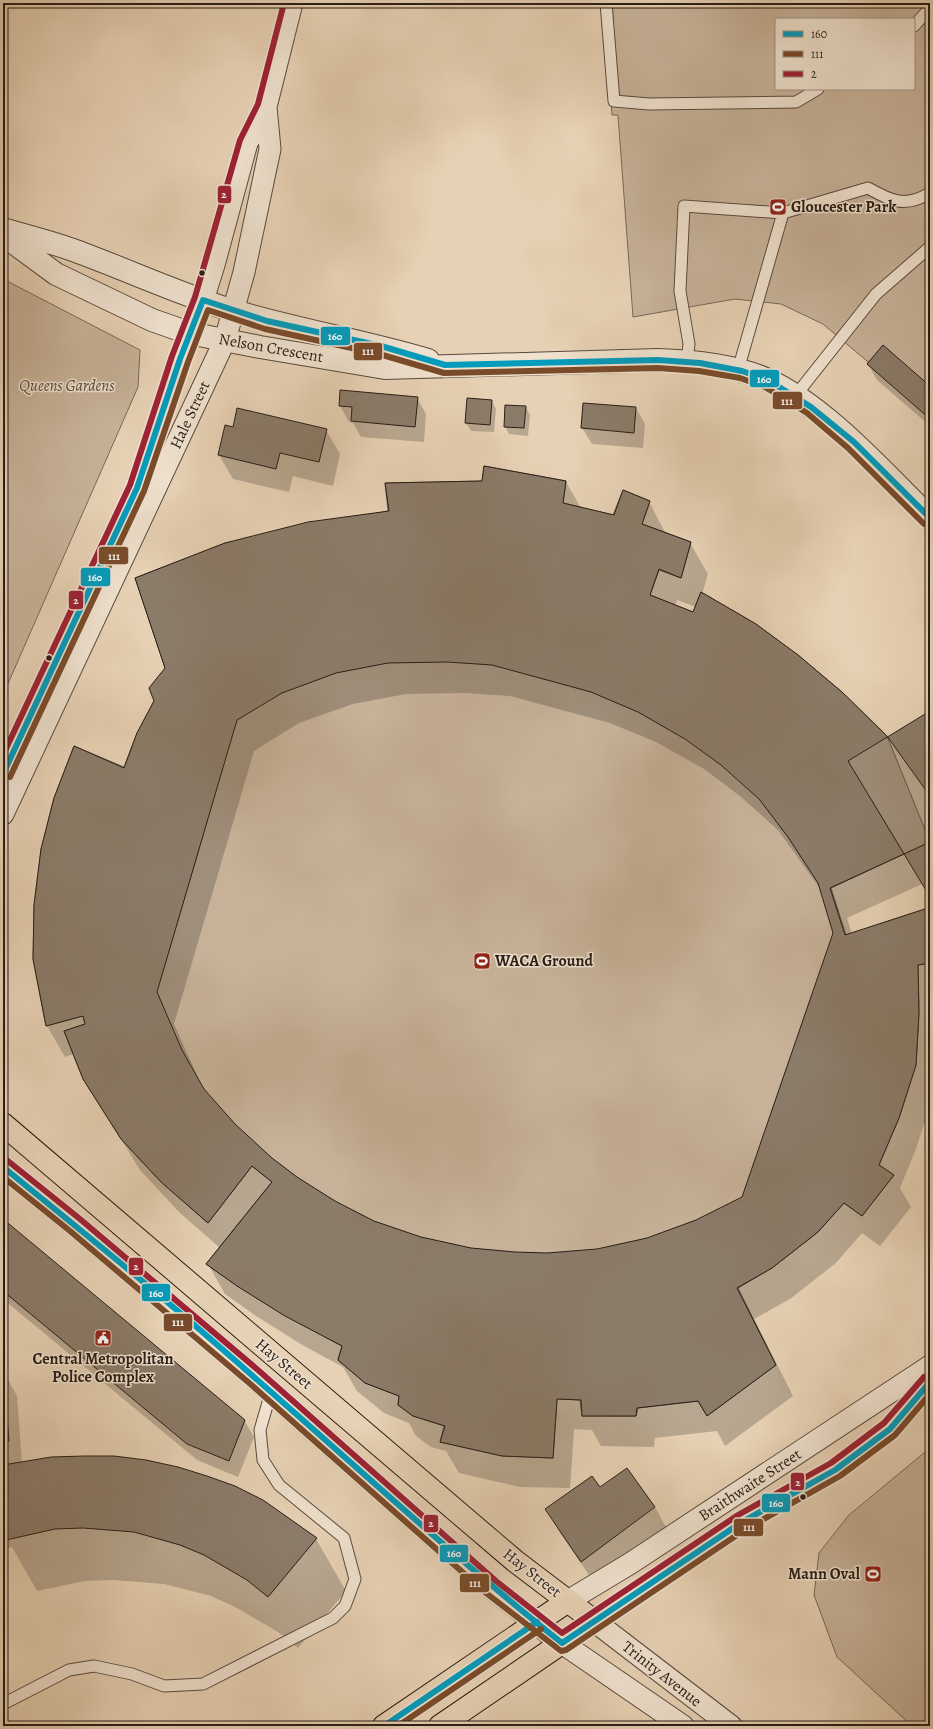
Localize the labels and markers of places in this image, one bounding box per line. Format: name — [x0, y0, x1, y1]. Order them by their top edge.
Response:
place label: Gloucester Park — [791, 196, 897, 218]
sports icon: Gloucester Park — [768, 197, 788, 217]
unlabelled marker — [197, 268, 207, 278]
unlabelled marker — [44, 653, 54, 663]
place label: WACA Ground — [494, 950, 593, 972]
sports icon: WACA Ground — [472, 951, 492, 971]
public building icon: Central Metropolitan Police Complex — [93, 1328, 113, 1348]
place label: Central Metropolitan Police Complex — [33, 1348, 173, 1388]
unlabelled marker — [798, 1492, 808, 1502]
place label: Mann Oval — [788, 1563, 861, 1585]
sports icon: Mann Oval — [863, 1564, 883, 1584]

